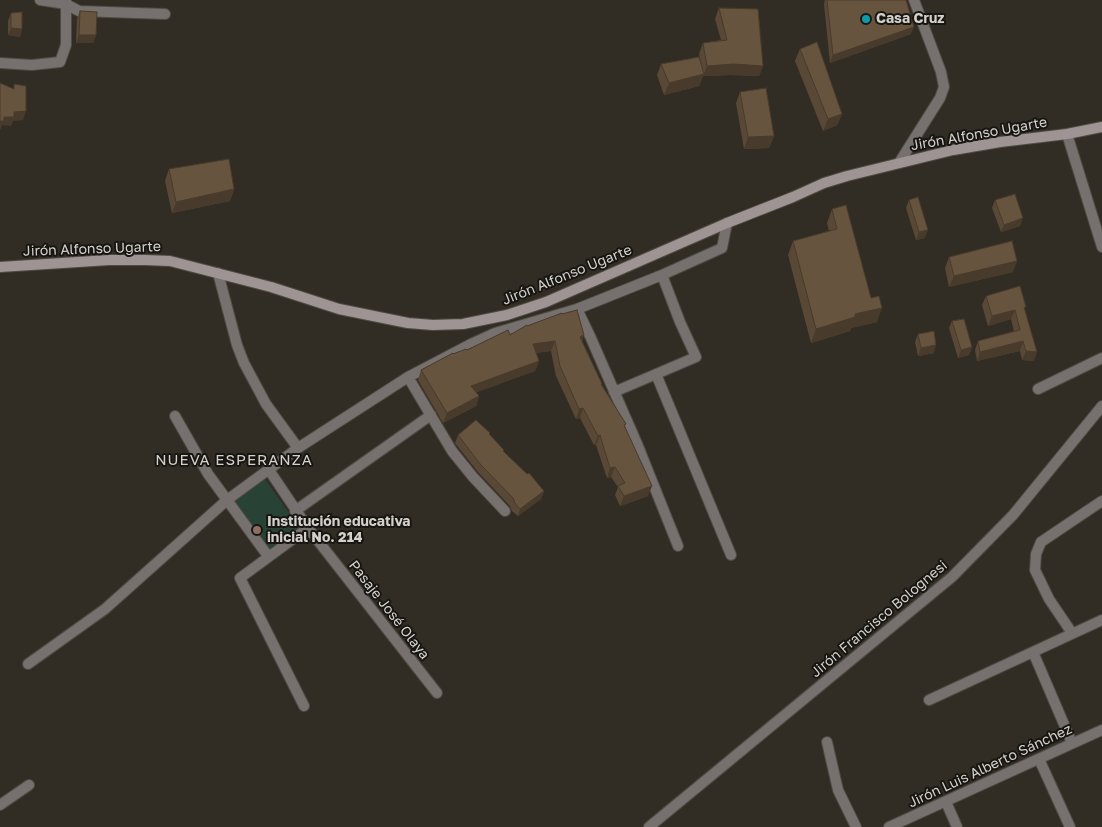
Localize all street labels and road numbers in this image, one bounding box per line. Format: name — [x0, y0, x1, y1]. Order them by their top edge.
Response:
street label: Jirón Alfonso Ugarte — [910, 114, 1048, 154]
street label: Jirón Alfonso Ugarte — [23, 238, 161, 260]
street label: Jirón Alfonso Ugarte — [500, 241, 634, 309]
street label: Pasaje José Olaya — [345, 557, 433, 663]
street label: Jirón Francisco Bolognesi — [807, 557, 951, 681]
street label: Jirón Luis Alberto Sánchez — [905, 721, 1075, 811]

